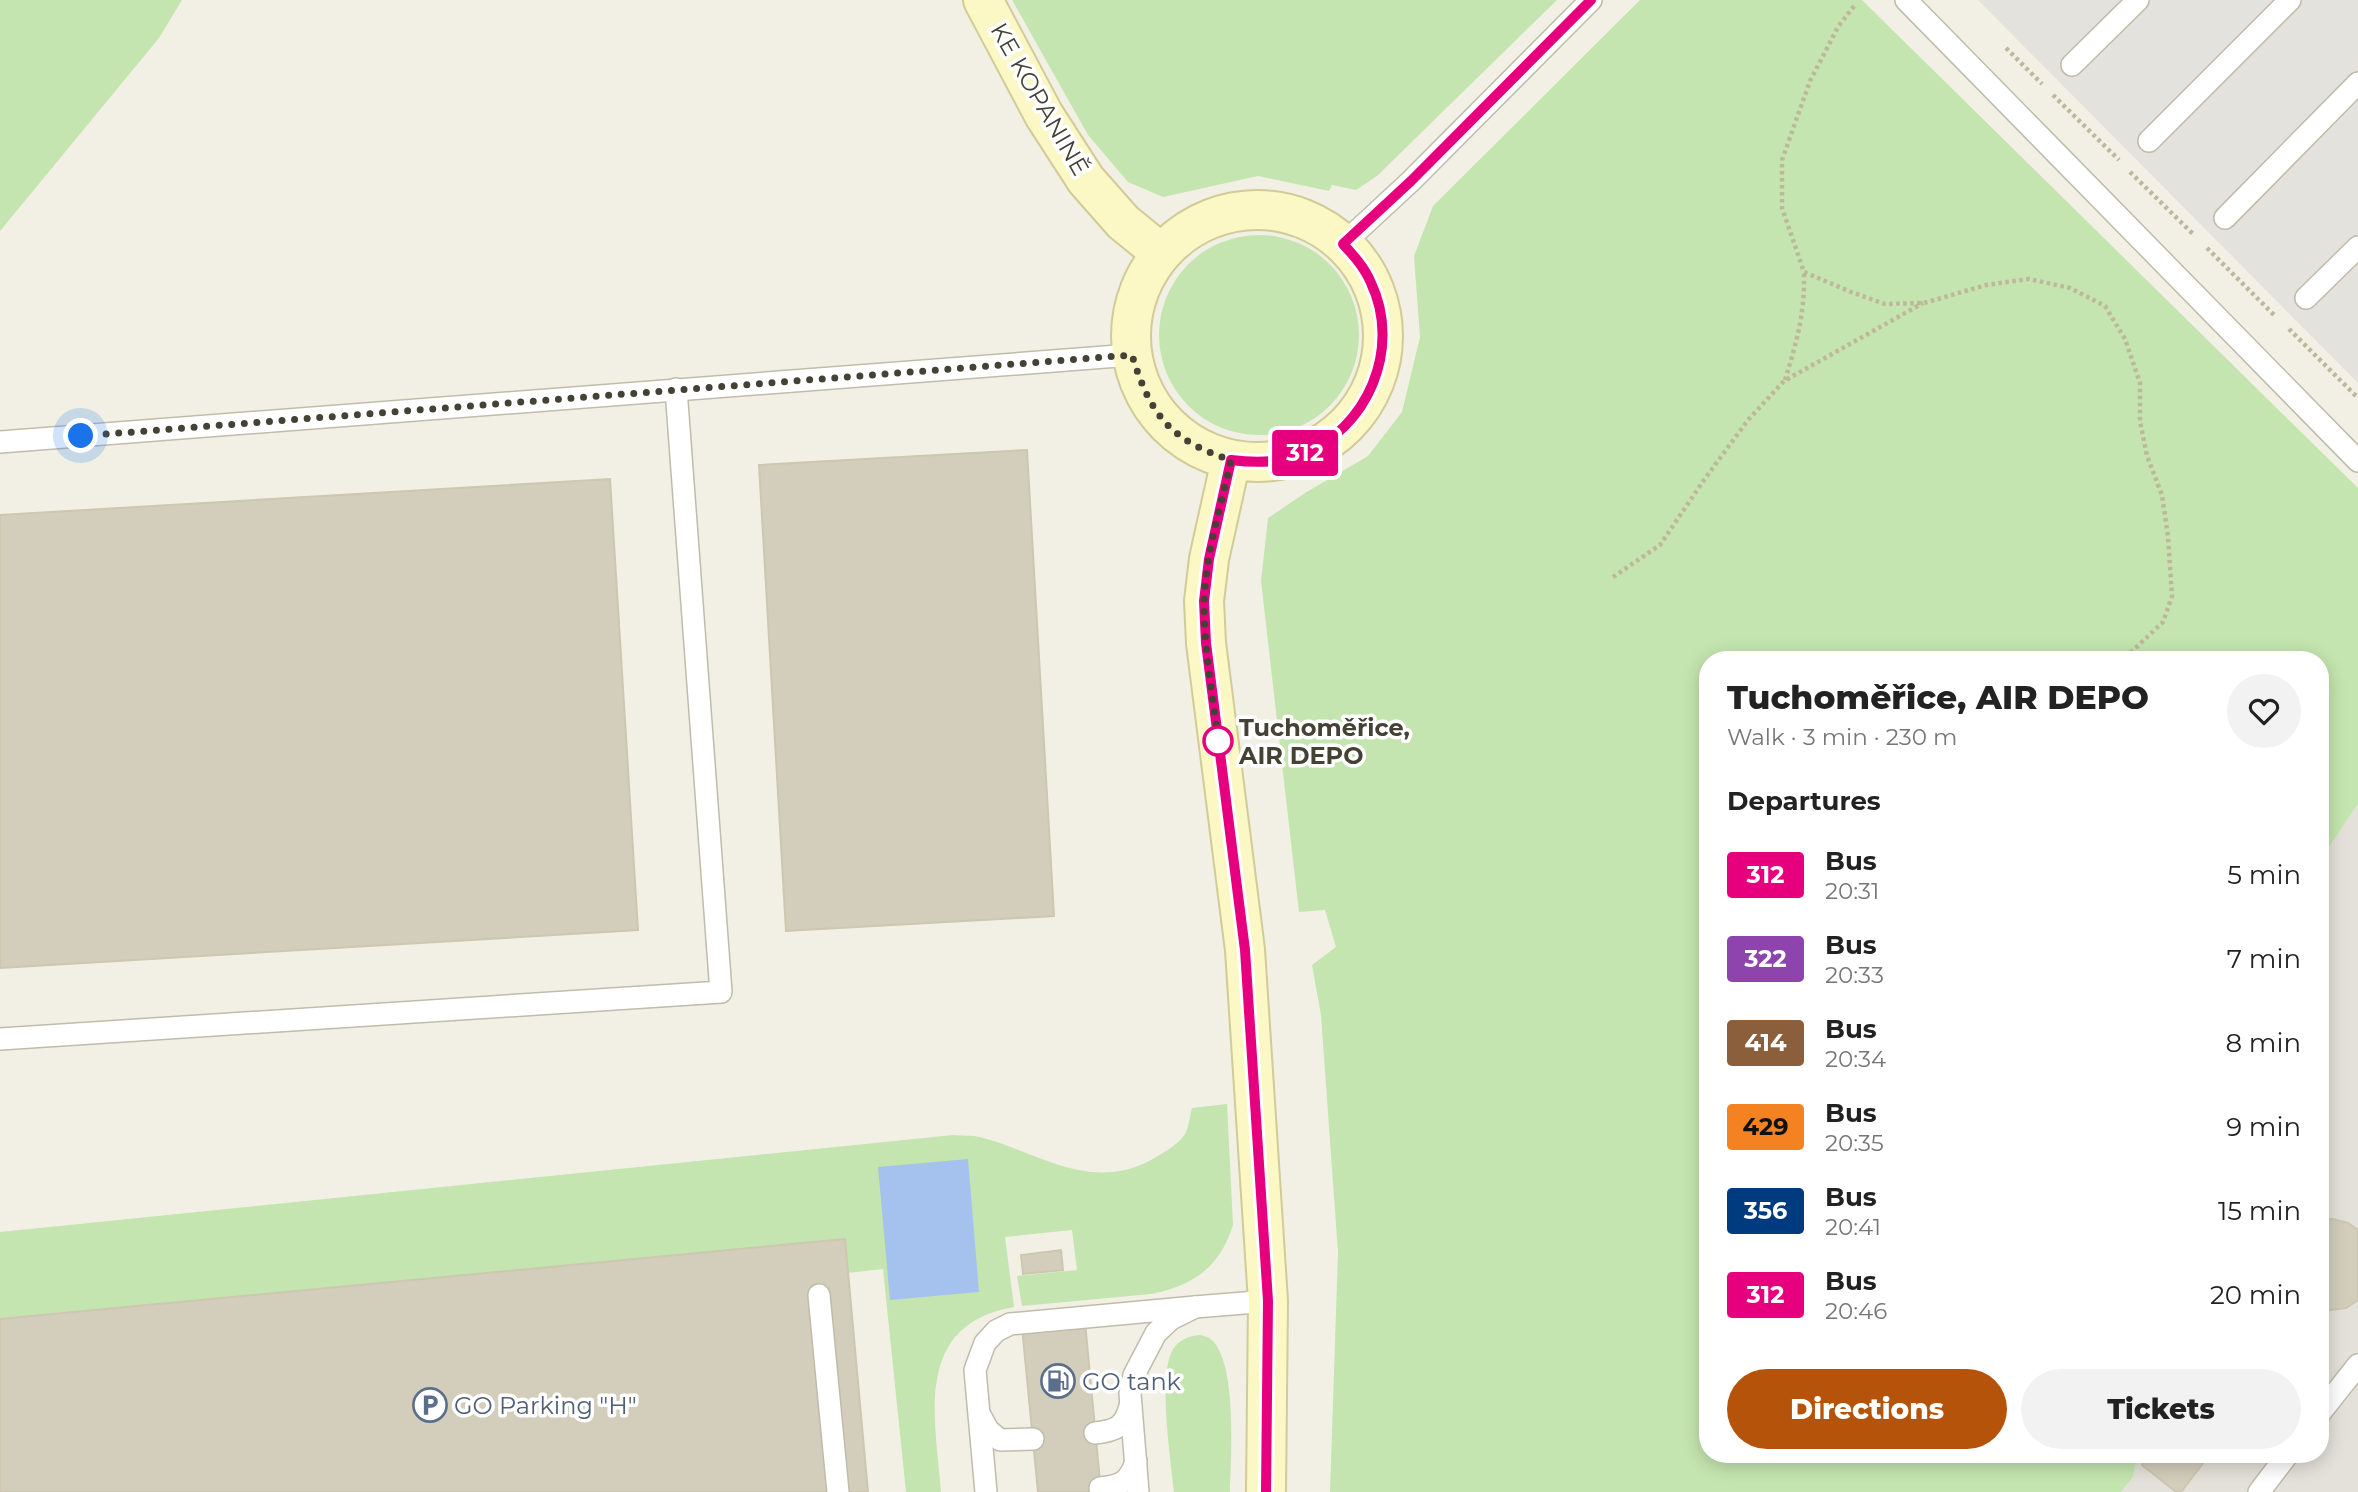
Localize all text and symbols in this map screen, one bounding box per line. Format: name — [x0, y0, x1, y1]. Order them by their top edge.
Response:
street label: KE KOPANINĚ — [985, 18, 1095, 180]
your location — [63, 418, 98, 453]
line badge: 312 — [1265, 430, 1345, 476]
text: 312 — [1286, 438, 1324, 467]
button: heart — [2227, 674, 2301, 748]
text: Tuchoměřice, AIR DEPO — [1727, 677, 2149, 717]
place label: Tuchoměřice, AIR DEPO — [1238, 713, 1410, 770]
text: Walk · 3 min · 230 m — [1727, 723, 1957, 751]
marker: Tuchoměřice, AIR DEPO — [1203, 726, 1233, 756]
text: Departures — [1727, 785, 1881, 817]
text: Bus — [1825, 845, 1877, 877]
text: 5 min — [2227, 859, 2301, 891]
text: 312 — [1747, 860, 1784, 889]
text: 20:31 — [1825, 877, 1879, 905]
text: Bus — [1825, 929, 1877, 961]
text: 7 min — [2227, 943, 2301, 975]
text: 322 — [1744, 944, 1787, 973]
text: 20:33 — [1825, 961, 1884, 989]
text: Bus — [1825, 1013, 1877, 1045]
text: 8 min — [2225, 1027, 2301, 1059]
text: 414 — [1745, 1028, 1786, 1057]
text: 20:34 — [1825, 1045, 1886, 1073]
text: Bus — [1825, 1097, 1877, 1129]
text: 9 min — [2226, 1111, 2301, 1143]
text: 429 — [1743, 1112, 1788, 1141]
text: 20:35 — [1825, 1129, 1884, 1157]
text: Bus — [1825, 1181, 1877, 1213]
text: 15 min — [2218, 1195, 2301, 1227]
text: 356 — [1744, 1196, 1787, 1225]
text: 20:41 — [1825, 1213, 1881, 1241]
text: Bus — [1825, 1265, 1877, 1297]
text: 20 min — [2210, 1279, 2301, 1311]
text: 312 — [1747, 1280, 1784, 1309]
text: 20:46 — [1825, 1297, 1887, 1325]
fuel station icon: GO tank — [1039, 1362, 1077, 1400]
place label: GO tank — [1082, 1367, 1182, 1396]
button: Directions — [1727, 1369, 2007, 1449]
button: Tickets — [2021, 1369, 2301, 1449]
parking icon: GO Parking "H" — [411, 1386, 449, 1424]
place label: GO Parking "H" — [454, 1391, 637, 1420]

